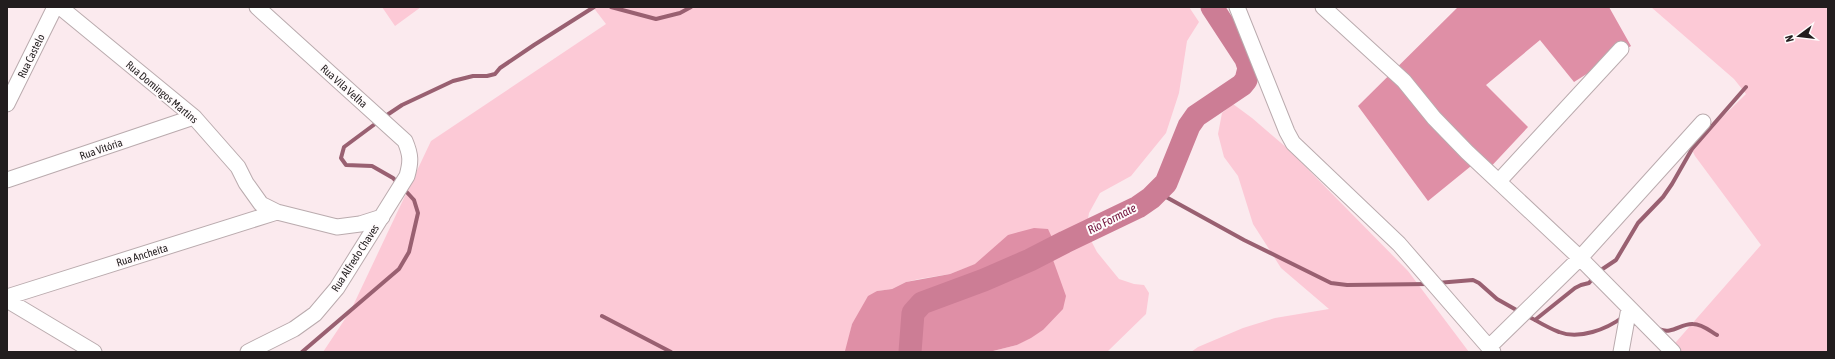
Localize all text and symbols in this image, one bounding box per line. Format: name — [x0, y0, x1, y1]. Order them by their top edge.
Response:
north arrow — [1779, 16, 1819, 56]
street label: Rua Castelo — [15, 32, 47, 80]
text: N — [1783, 34, 1796, 43]
street label: Rua Domingos Martins — [124, 58, 200, 126]
street label: Rua Vila Velha — [318, 62, 370, 110]
street label: Rua Vitória — [78, 136, 124, 162]
water label: Rio Formate — [1085, 201, 1139, 237]
street label: Rua Alfredo Chaves — [329, 222, 381, 294]
street label: Rua Ancheita — [115, 241, 169, 269]

